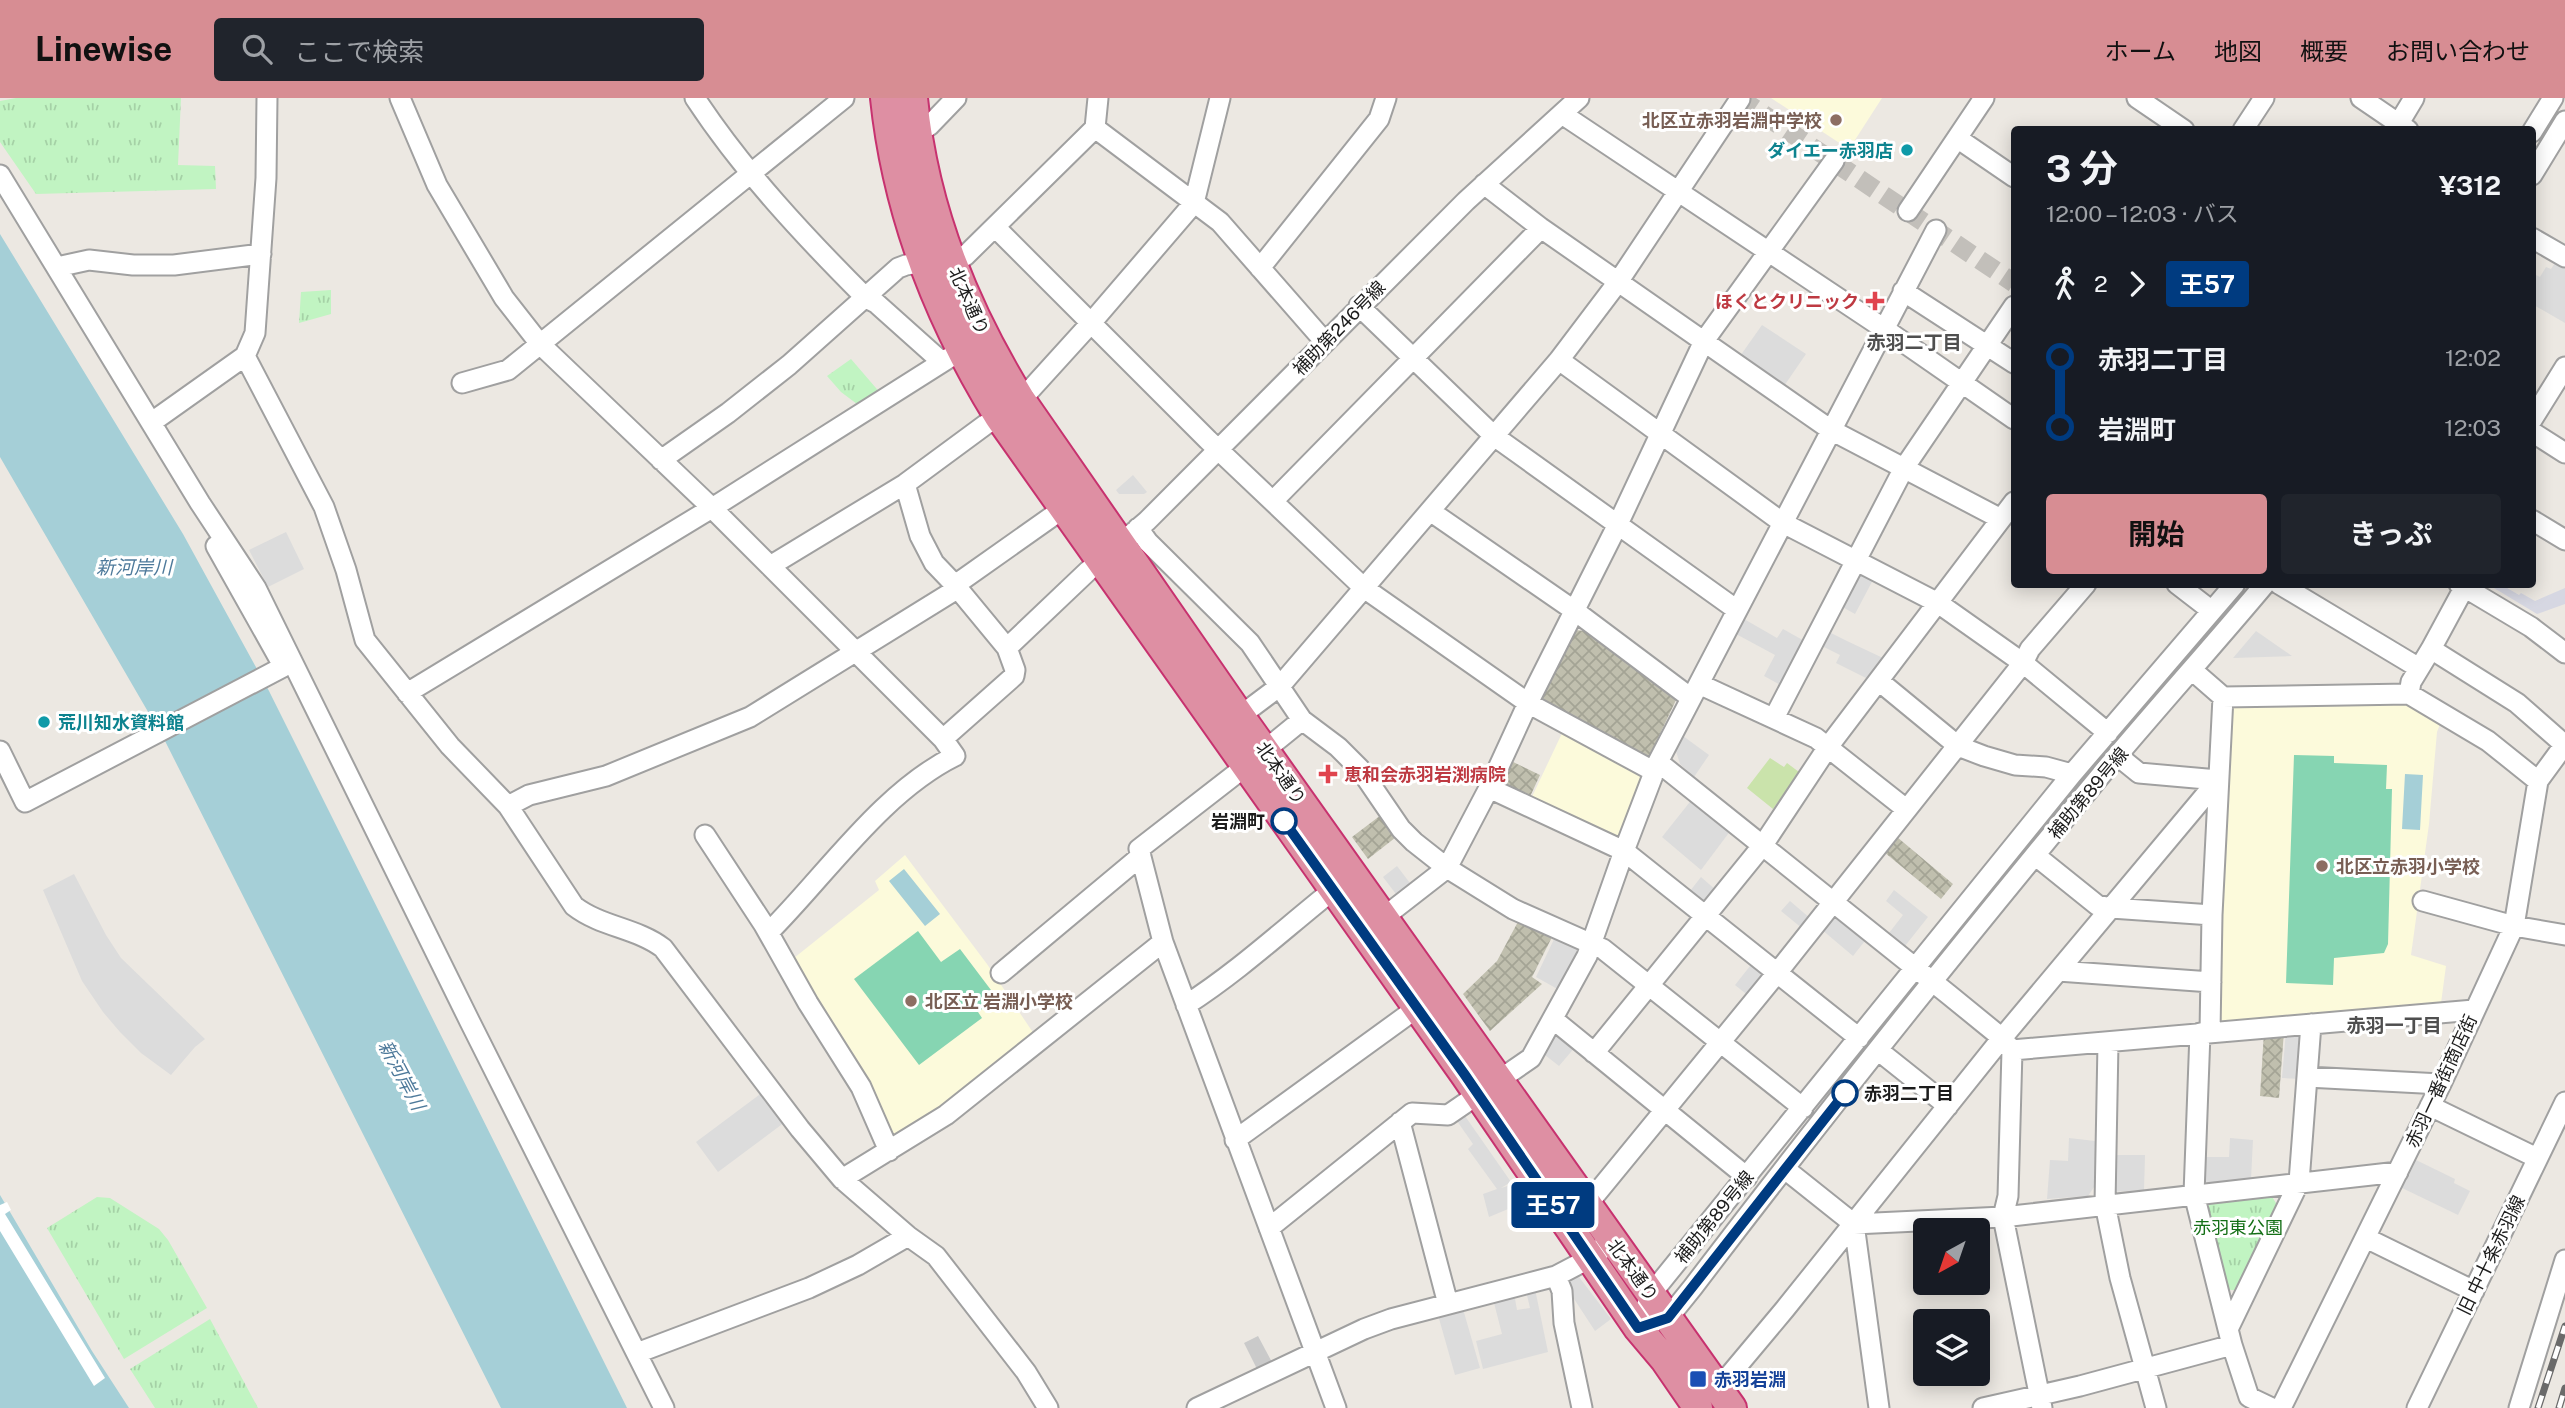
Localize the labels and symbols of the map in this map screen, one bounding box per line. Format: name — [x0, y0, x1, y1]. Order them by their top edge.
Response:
place label: 北区立赤羽岩淵中学校 — [1642, 110, 1822, 131]
marker: 北区立赤羽岩淵中学校 — [1828, 112, 1844, 128]
place label: ダイエー赤羽店 — [1767, 140, 1893, 161]
marker: ダイエー赤羽店 — [1899, 142, 1915, 158]
street label: 北本通り — [945, 264, 993, 338]
street label: 補助第246号線 — [1289, 276, 1389, 380]
place label: ほくとクリニック — [1715, 291, 1859, 312]
marker: ほくとクリニック — [1865, 291, 1885, 311]
district label: 赤羽二丁目 — [1866, 331, 1962, 353]
water label: 新河岸川 — [96, 556, 174, 578]
place label: 荒川知水資料館 — [58, 712, 184, 733]
marker: 荒川知水資料館 — [36, 714, 52, 730]
street label: 北本通り — [1252, 737, 1310, 809]
street label: 補助第89号線 — [2044, 743, 2132, 843]
marker: 恵和会赤羽岩渕病院 — [1318, 764, 1338, 784]
place label: 恵和会赤羽岩渕病院 — [1344, 764, 1506, 785]
marker: 岩淵町 — [1271, 808, 1297, 834]
place label: 岩淵町 — [1211, 811, 1265, 832]
place label: 北区立赤羽小学校 — [2336, 856, 2480, 877]
marker: 北区立赤羽小学校 — [2314, 858, 2330, 874]
place label: 北区立 岩淵小学校 — [925, 991, 1073, 1012]
marker: 北区立 岩淵小学校 — [903, 993, 919, 1009]
street label: 赤羽一番街商店街 — [2401, 1011, 2481, 1151]
district label: 赤羽一丁目 — [2346, 1014, 2442, 1036]
water label: 新河岸川 — [374, 1036, 430, 1115]
marker: 赤羽二丁目 — [1832, 1080, 1858, 1106]
place label: 赤羽二丁目 — [1864, 1083, 1954, 1104]
street label: 補助第89号線 — [1670, 1167, 1758, 1267]
line badge: 王57 — [1513, 1182, 1593, 1228]
street label: 旧 中十条赤羽線 — [2453, 1192, 2529, 1318]
park label: 赤羽東公園 — [2193, 1217, 2283, 1238]
north arrow — [1913, 1218, 1990, 1295]
street label: 北本通り — [1603, 1235, 1663, 1305]
marker: 赤羽岩淵 — [1688, 1369, 1708, 1389]
place label: 赤羽岩淵 — [1714, 1369, 1786, 1390]

